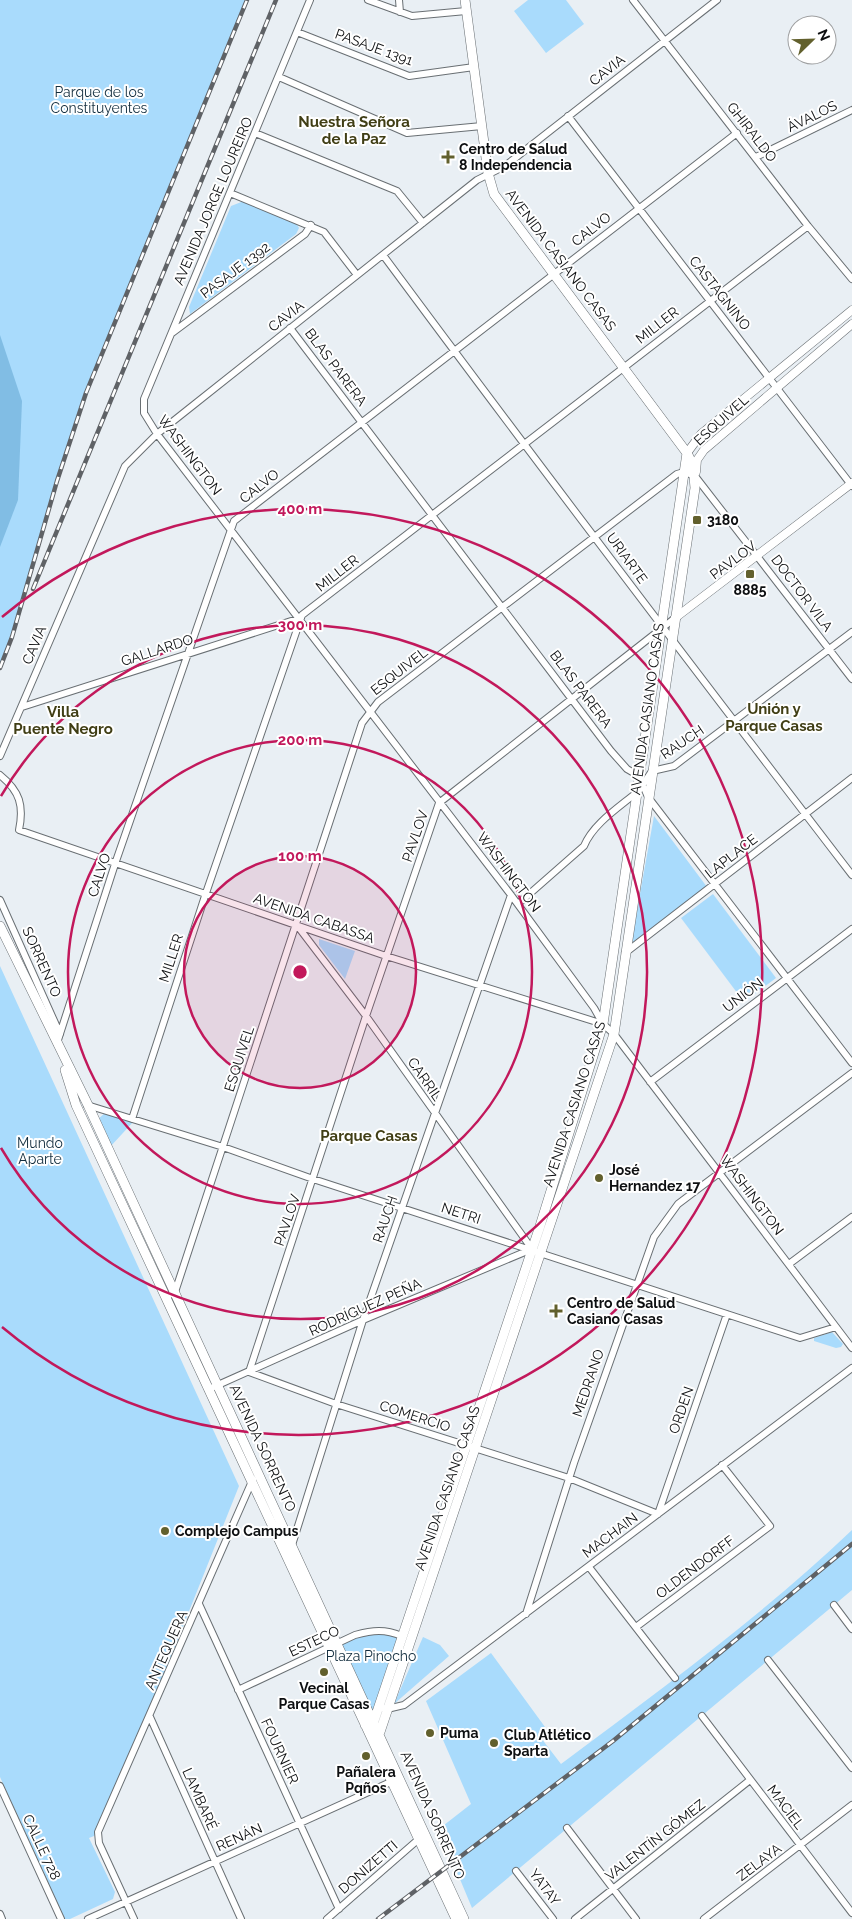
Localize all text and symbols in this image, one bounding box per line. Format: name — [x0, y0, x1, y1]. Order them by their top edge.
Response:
north arrow — [787, 15, 837, 65]
street label: PASAJE 1391 — [333, 26, 415, 68]
text: N — [815, 27, 833, 43]
street label: CAVIA — [586, 51, 628, 89]
park label: Parque de los Constituyentes — [51, 84, 148, 116]
street label: ÁVALOS — [784, 96, 840, 135]
street label: GHIRALDO — [724, 99, 780, 165]
district label: Nuestra Señora de la Paz — [298, 113, 410, 148]
street label: AVENIDA JORGE LOUREIRO — [170, 115, 256, 287]
place label: Centro de Salud 8 Independencia — [459, 141, 572, 173]
marker: Centro de Salud 8 Independencia — [441, 150, 455, 164]
street label: AVENIDA CASIANO CASAS — [502, 186, 620, 334]
street label: CALVO — [568, 209, 614, 249]
street label: PASAJE 1392 — [197, 239, 273, 301]
street label: CASTAGNINO — [686, 253, 754, 333]
street label: CAVIA — [265, 297, 307, 335]
street label: MILLER — [632, 303, 682, 347]
street label: BLAS PARERA — [302, 325, 371, 409]
street label: ESQUIVEL — [690, 391, 752, 449]
street label: WASHINGTON — [155, 412, 225, 498]
street label: CALVO — [236, 466, 282, 506]
text: 400 m — [278, 500, 322, 518]
place label: 3180 — [707, 512, 739, 528]
marker: 3180 — [691, 514, 703, 526]
street label: URIARTE — [603, 530, 651, 586]
street label: PAVLOV — [707, 537, 760, 583]
street label: MILLER — [312, 551, 362, 595]
street label: DOCTOR VILA — [768, 552, 836, 635]
marker: 8885 — [744, 568, 756, 580]
place label: 8885 — [733, 582, 767, 598]
text: 300 m — [278, 616, 322, 634]
street label: AVENIDA CASIANO CASAS — [627, 622, 667, 796]
street label: CAVIA — [19, 623, 49, 667]
street label: GALLARDO — [119, 631, 195, 669]
street label: ESQUIVEL — [367, 644, 431, 698]
street label: BLAS PARERA — [547, 647, 616, 731]
district label: Unión y Parque Casas — [725, 700, 823, 735]
district label: Villa Puente Negro — [13, 703, 113, 738]
street label: RAUCH — [657, 722, 707, 762]
text: 200 m — [278, 731, 322, 749]
street label: PAVLOV — [399, 808, 431, 864]
street label: WASHINGTON — [474, 829, 544, 915]
street label: LAPLACE — [702, 831, 760, 881]
text: 100 m — [278, 847, 322, 865]
street label: CALVO — [84, 851, 114, 899]
street label: AVENIDA CABASSA — [251, 890, 377, 946]
street label: SORRENTO — [19, 924, 65, 1000]
street label: MILLER — [156, 932, 186, 984]
centre of rings — [291, 963, 309, 981]
street label: UNIÓN — [719, 974, 766, 1015]
street label: AVENIDA CASIANO CASAS — [540, 1019, 609, 1189]
street label: ESQUIVEL — [221, 1024, 257, 1094]
street label: CARRIL — [404, 1054, 446, 1104]
district label: Parque Casas — [320, 1127, 418, 1145]
park label: Mundo Aparte — [17, 1135, 63, 1167]
street label: WASHINGTON — [717, 1152, 787, 1238]
place label: José Hernandez 17 — [609, 1162, 701, 1194]
marker: José Hernandez 17 — [593, 1172, 605, 1184]
street label: PAVLOV — [271, 1192, 303, 1248]
street label: RAUCH — [370, 1193, 400, 1245]
street label: NETRI — [439, 1199, 483, 1227]
street label: RODRÍGUEZ PEÑA — [306, 1274, 424, 1339]
place label: Centro de Salud Casiano Casas — [567, 1295, 675, 1327]
marker: Centro de Salud Casiano Casas — [549, 1304, 563, 1318]
street label: MEDRANO — [569, 1347, 607, 1419]
street label: AVENIDA SORRENTO — [226, 1382, 300, 1514]
street label: ORDEN — [665, 1384, 697, 1436]
street label: COMERCIO — [378, 1397, 452, 1435]
street label: AVENIDA CASIANO CASAS — [411, 1403, 483, 1573]
street label: MACHAIN — [579, 1509, 641, 1561]
place label: Complejo Campus — [175, 1523, 298, 1539]
marker: Complejo Campus — [159, 1525, 171, 1537]
street label: OLDENDORFF — [653, 1532, 737, 1602]
street label: ANTEQUERA — [141, 1607, 191, 1692]
street label: ESTECO — [286, 1622, 342, 1660]
park label: Plaza Pinocho — [326, 1648, 416, 1664]
marker: Vecinal Parque Casas — [318, 1666, 330, 1678]
place label: Vecinal Parque Casas — [279, 1680, 369, 1712]
street label: FOURNIER — [258, 1716, 302, 1786]
place label: Puma — [440, 1725, 478, 1741]
marker: Puma — [424, 1727, 436, 1739]
place label: Club Atlético Sparta — [504, 1727, 591, 1759]
marker: Club Atlético Sparta — [488, 1737, 500, 1749]
street label: AVENIDA SORRENTO — [398, 1748, 468, 1882]
marker: Pañalera Pqños — [360, 1750, 372, 1762]
place label: Pañalera Pqños — [336, 1764, 396, 1796]
street label: LAMBARÉ — [179, 1765, 222, 1832]
street label: MACIEL — [764, 1782, 808, 1832]
street label: VALENTÍN GÓMEZ — [601, 1795, 708, 1884]
street label: CALLE 728 — [20, 1812, 64, 1882]
street label: RENÁN — [213, 1819, 265, 1854]
street label: DONIZETTI — [335, 1837, 401, 1897]
street label: ZELAYA — [734, 1840, 785, 1884]
street label: YATAY — [526, 1866, 564, 1908]

